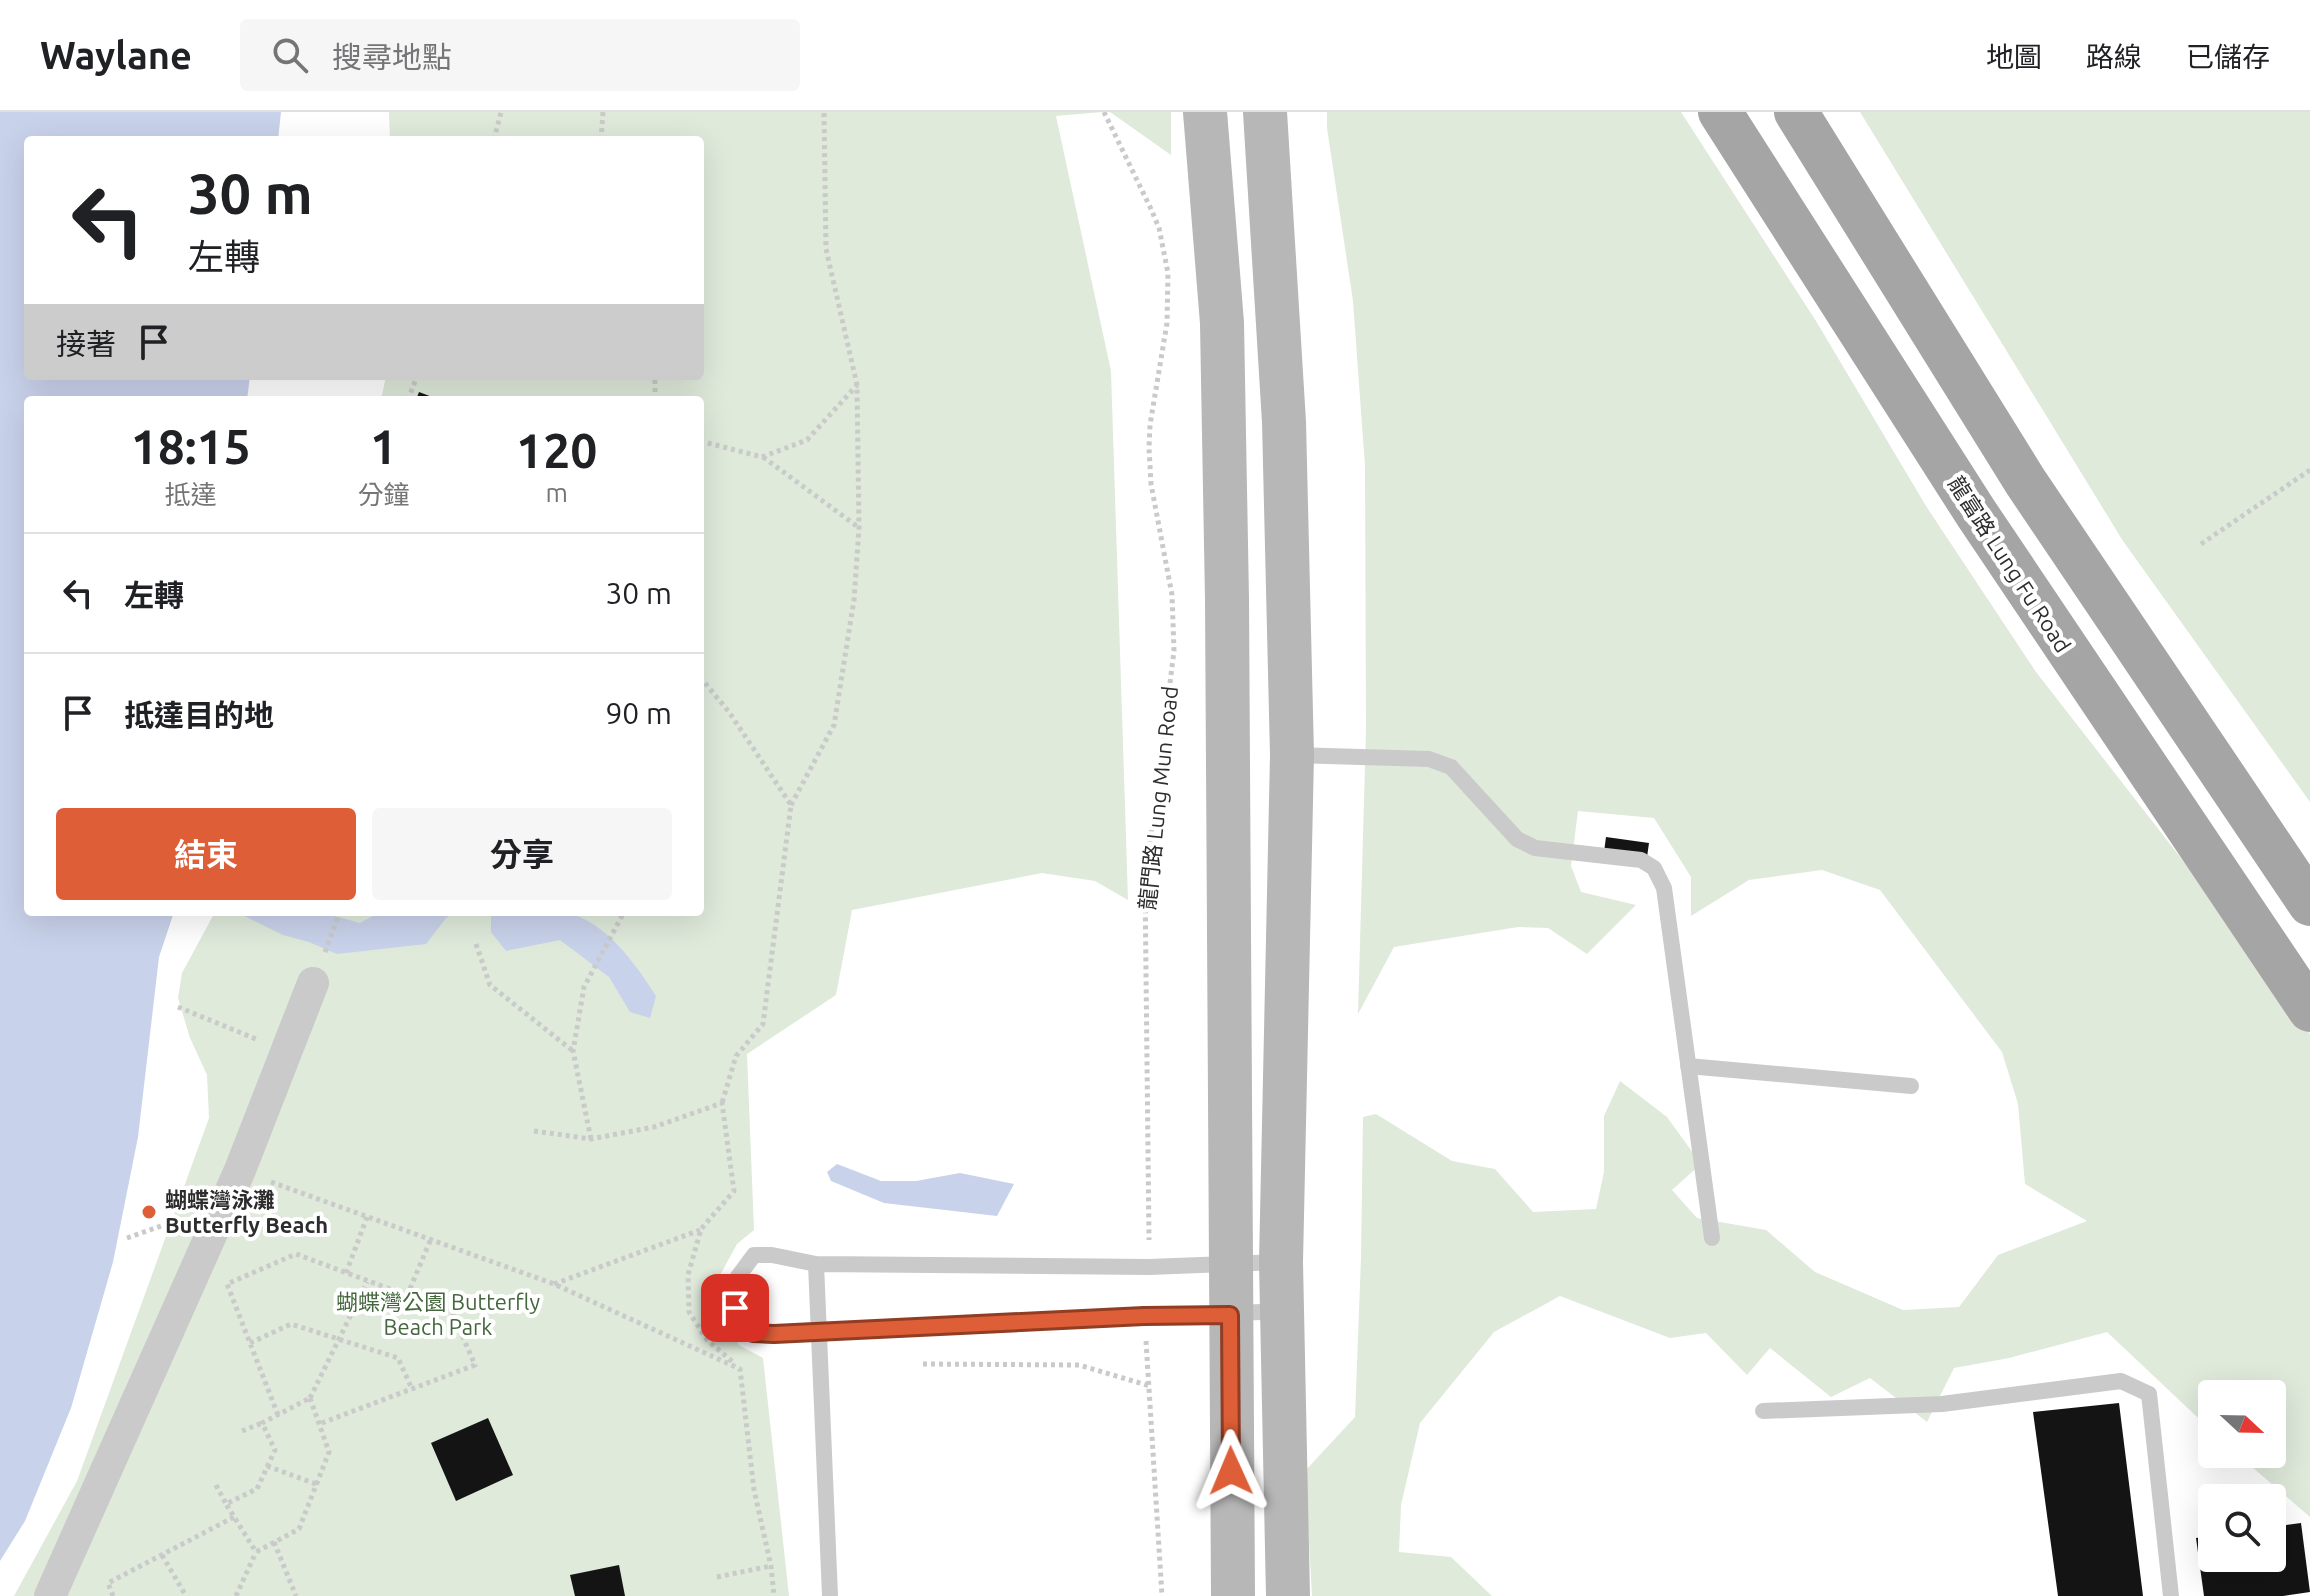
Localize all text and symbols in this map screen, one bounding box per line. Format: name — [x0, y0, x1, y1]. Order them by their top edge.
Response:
search box — [240, 19, 800, 91]
icon: search — [268, 33, 312, 77]
text: Waylane — [40, 34, 192, 76]
text: 搜尋地點 — [332, 40, 452, 74]
text: 地圖 — [1986, 41, 2042, 72]
text: 路線 — [2086, 41, 2142, 72]
text: 已儲存 — [2186, 41, 2270, 72]
text: 30 m — [188, 162, 313, 225]
icon: left — [56, 168, 160, 272]
text: 左轉 — [188, 236, 260, 277]
icon: arrive — [132, 320, 176, 364]
text: 接著 — [56, 327, 116, 361]
text: 18:15 — [131, 419, 251, 473]
text: 1 — [370, 419, 397, 473]
text: 120 — [516, 423, 597, 477]
street label: 龍富路 Lung Fu Road — [1944, 471, 2076, 657]
text: m — [545, 478, 568, 507]
text: 抵達 — [165, 480, 217, 509]
text: 分鐘 — [357, 480, 409, 509]
icon: left — [56, 571, 100, 615]
text: 30 m — [605, 576, 672, 610]
text: 左轉 — [124, 578, 184, 612]
street label: 龍門路 Lung Mun Road — [1134, 685, 1182, 911]
icon: arrive — [56, 691, 100, 735]
text: 90 m — [605, 696, 672, 730]
text: 抵達目的地 — [124, 698, 274, 732]
button: 結束 — [56, 808, 356, 900]
button: 分享 — [372, 808, 672, 900]
place label: 蝴蝶灣泳灘 Butterfly Beach — [165, 1187, 328, 1237]
marker: 蝴蝶灣泳灘 Butterfly Beach — [140, 1203, 158, 1221]
pin — [701, 1274, 769, 1342]
icon: arrive — [713, 1286, 757, 1330]
park label: 蝴蝶灣公園 Butterfly Beach Park — [336, 1289, 540, 1339]
north arrow — [2198, 1380, 2286, 1468]
map controls — [2198, 1380, 2286, 1572]
position arrow — [1189, 1429, 1273, 1513]
button: search — [2198, 1484, 2286, 1572]

